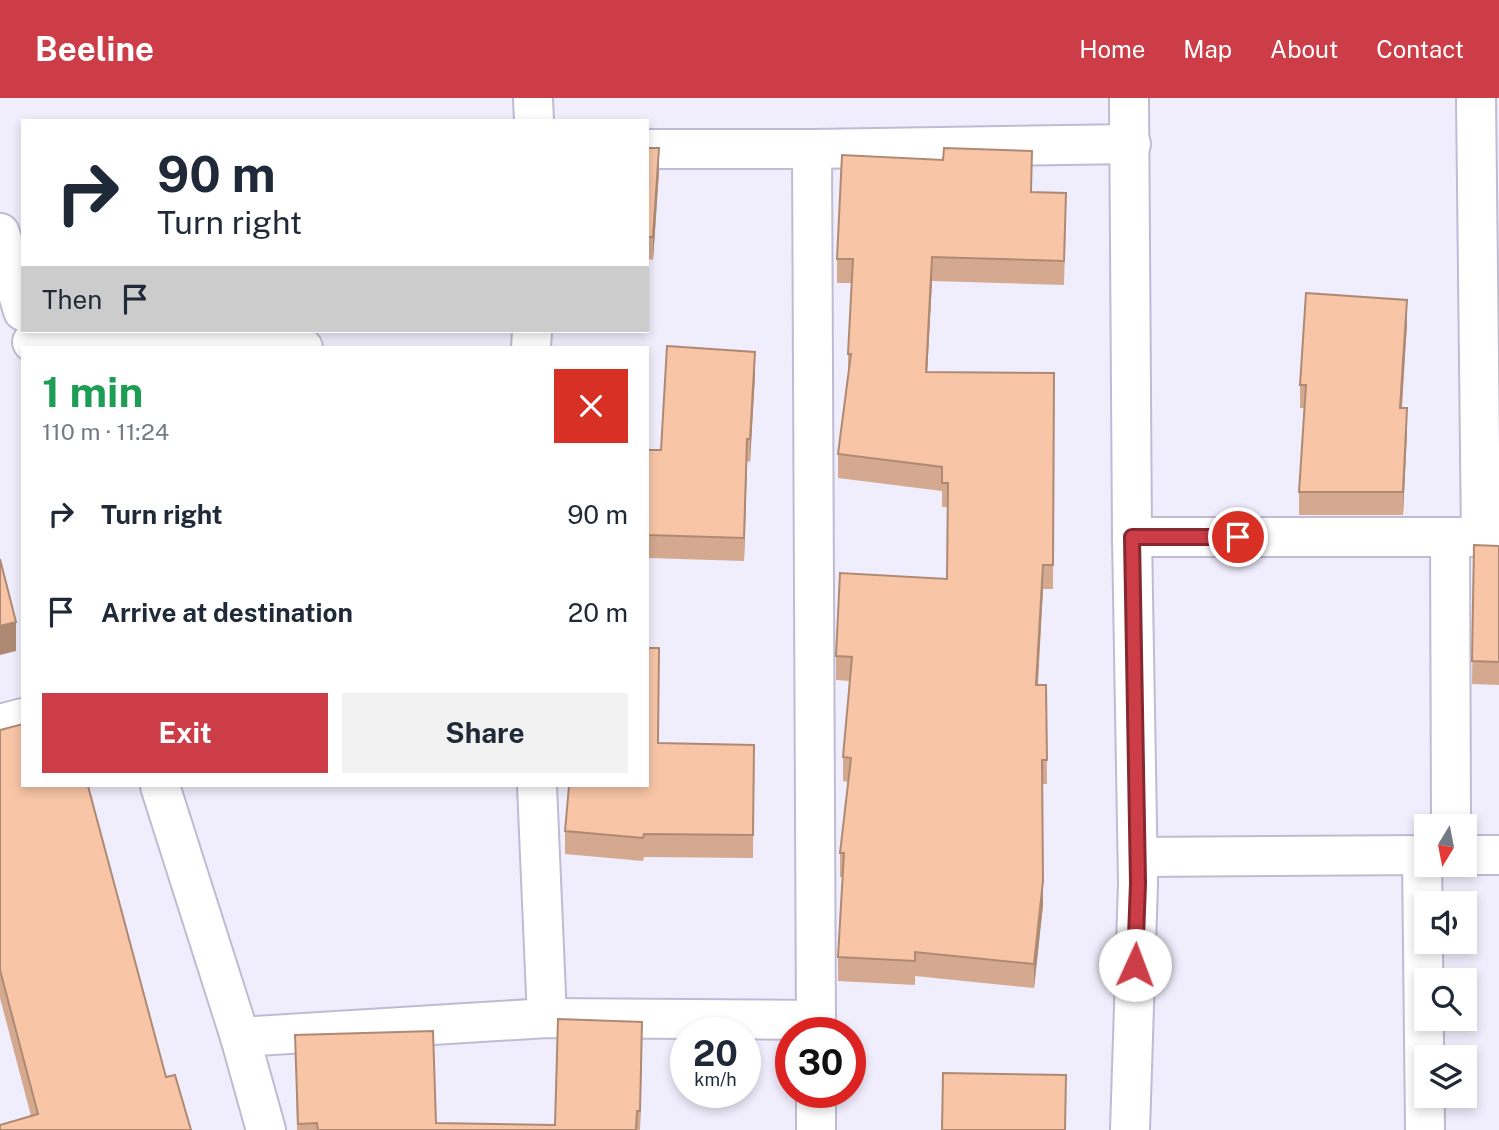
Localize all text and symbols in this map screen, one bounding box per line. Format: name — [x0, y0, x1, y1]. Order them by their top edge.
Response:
text: Beeline — [35, 30, 154, 68]
text: Home — [1079, 35, 1145, 63]
text: Map — [1183, 35, 1232, 63]
text: About — [1270, 35, 1338, 63]
text: Contact — [1376, 35, 1464, 63]
text: 90 m — [157, 145, 276, 203]
icon: right — [42, 147, 133, 238]
text: Turn right — [157, 204, 302, 241]
icon: arrive — [116, 280, 154, 318]
text: Then — [42, 284, 102, 315]
text: 1 min — [42, 367, 143, 416]
button: close — [554, 369, 628, 443]
text: 110 m · 11:24 — [42, 418, 169, 445]
icon: right — [42, 495, 80, 533]
text: Turn right — [101, 499, 223, 530]
text: 90 m — [567, 499, 628, 530]
pin — [1208, 507, 1268, 567]
icon: arrive — [1219, 518, 1257, 556]
icon: arrive — [42, 593, 80, 631]
text: Arrive at destination — [101, 597, 353, 628]
text: 20 m — [568, 597, 628, 628]
button: Exit — [42, 693, 328, 773]
button: Share — [342, 693, 628, 773]
north arrow — [1414, 814, 1477, 877]
map controls — [1414, 814, 1477, 1108]
button: sound — [1414, 891, 1477, 954]
position arrow — [1098, 928, 1172, 1002]
button: search — [1414, 968, 1477, 1031]
speed limit sign: 30 — [775, 1017, 866, 1108]
text: 20 — [693, 1033, 738, 1074]
button: layers — [1414, 1045, 1477, 1108]
text: km/h — [694, 1069, 737, 1090]

